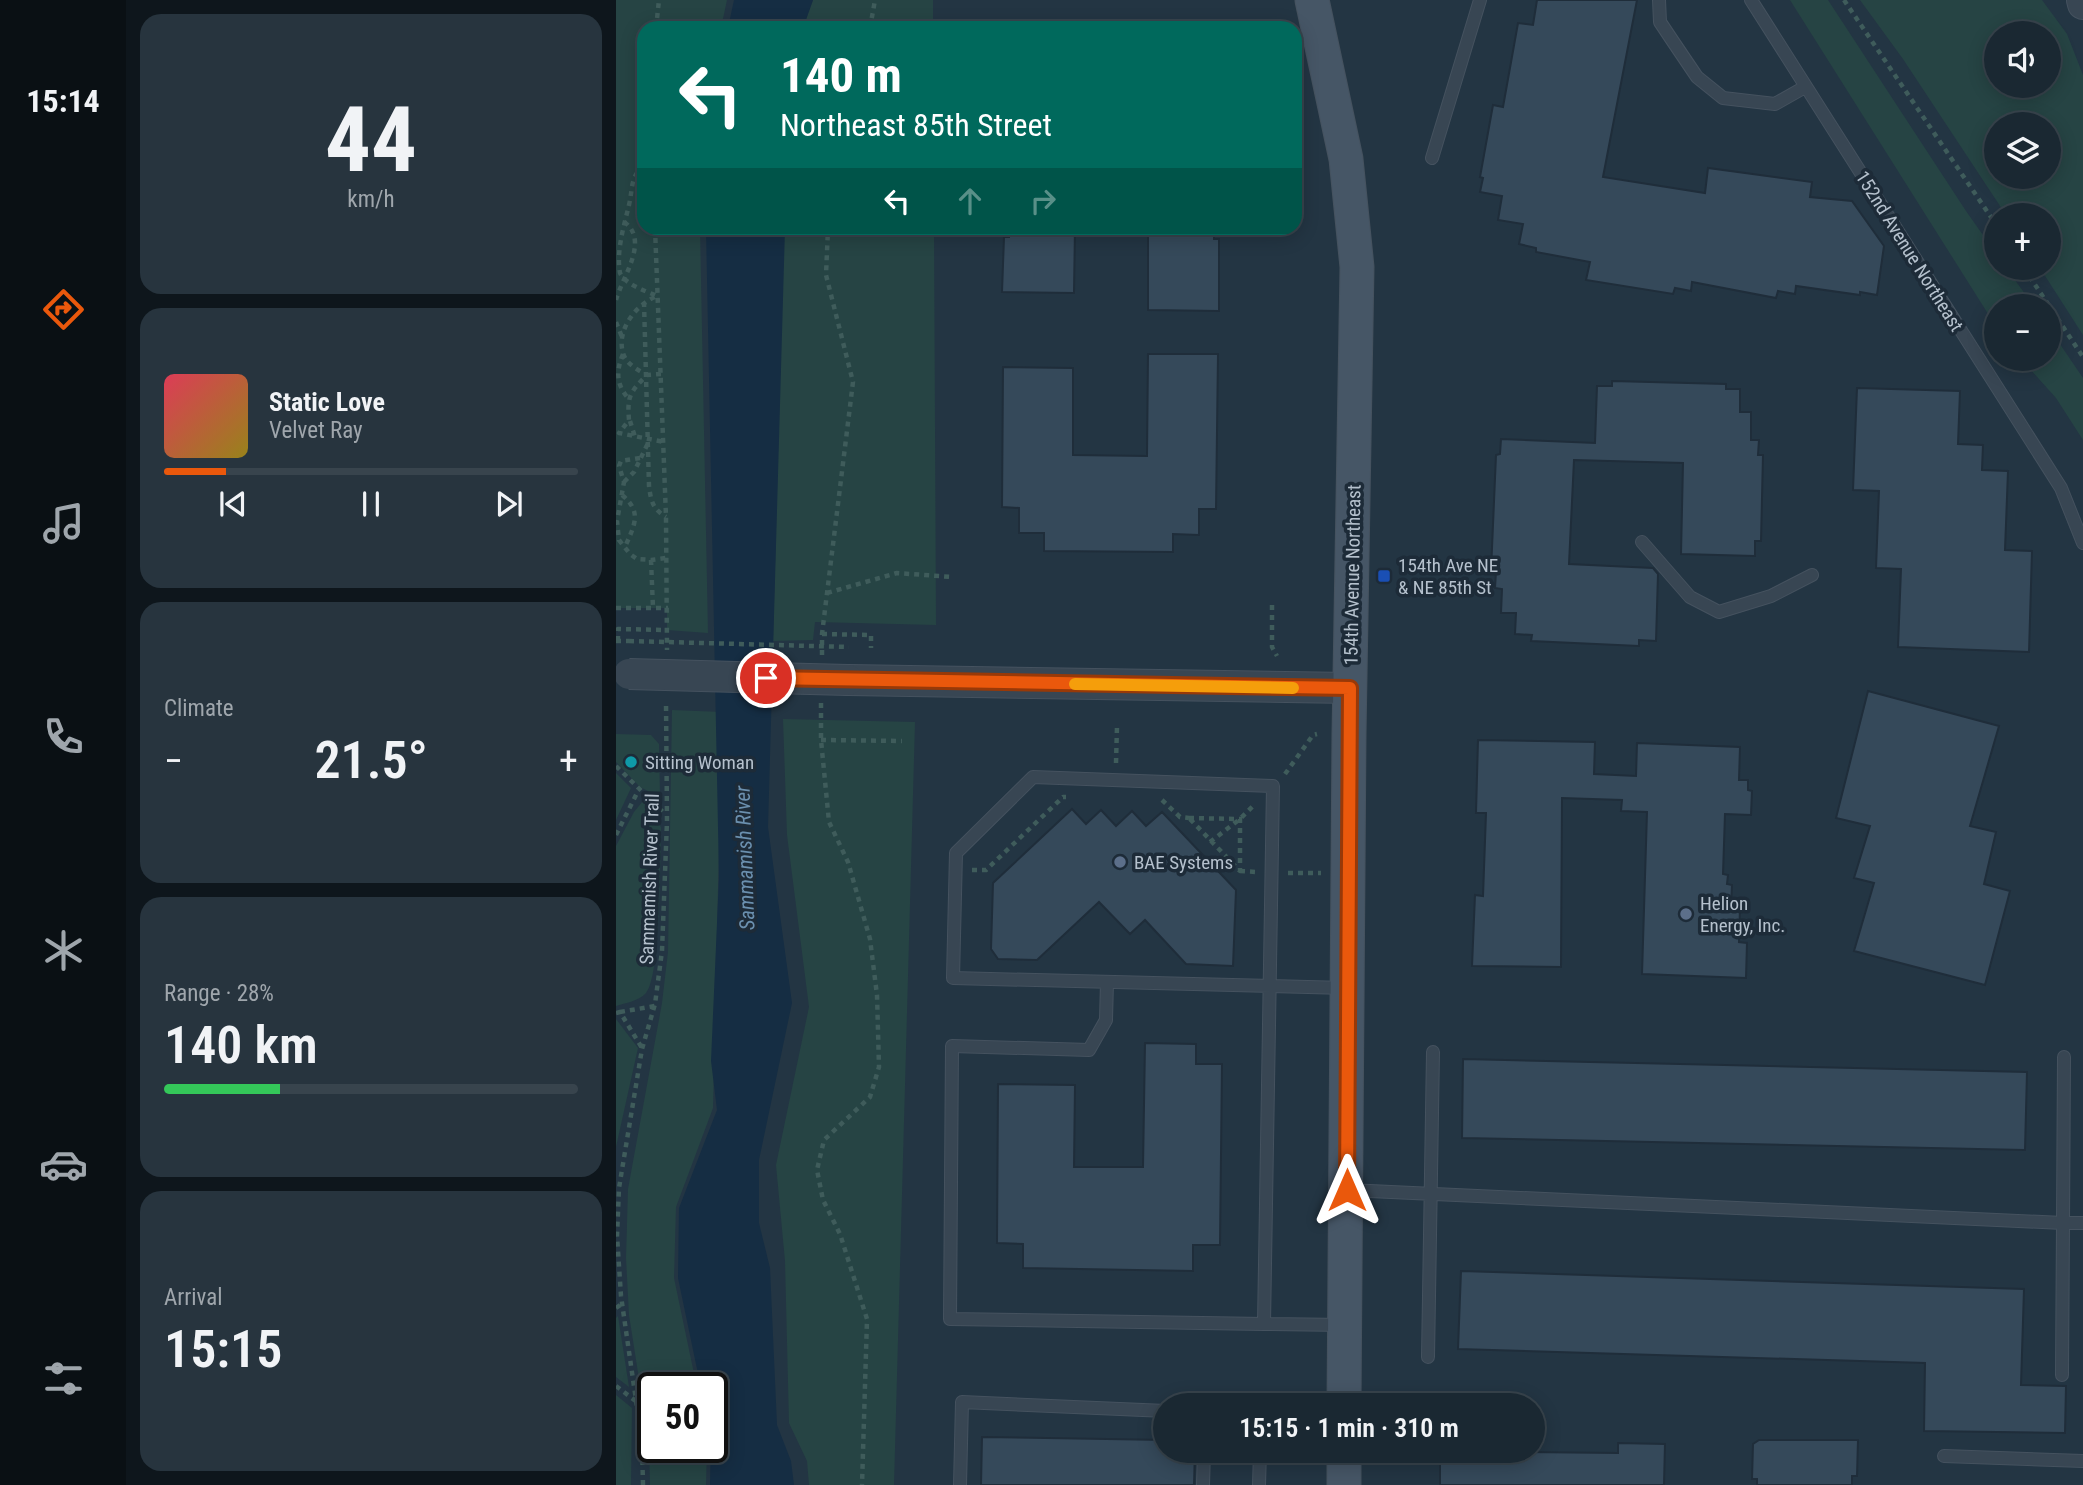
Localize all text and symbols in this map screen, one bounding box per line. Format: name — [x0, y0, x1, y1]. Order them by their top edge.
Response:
map controls — [1984, 21, 2061, 371]
button: sound — [1984, 21, 2061, 98]
text: 140 m — [780, 47, 902, 104]
icon: left — [665, 49, 756, 140]
text: 15:14 — [26, 82, 100, 120]
text: 44 — [325, 87, 417, 193]
text: Northeast 85th Street — [780, 106, 1052, 144]
button: layers — [1984, 112, 2061, 189]
street label: 152nd Avenue Northeast — [1851, 167, 1968, 336]
icon: left — [878, 182, 916, 220]
icon: ahead — [951, 182, 989, 220]
icon: right — [1024, 182, 1062, 220]
text: km/h — [347, 186, 395, 213]
button: + — [1984, 203, 2061, 280]
icon: directions — [39, 285, 88, 334]
button: − — [1984, 294, 2061, 371]
text: Static Love — [269, 387, 385, 417]
text: Velvet Ray — [269, 417, 363, 444]
street label: 154th Avenue Northeast — [1339, 484, 1366, 666]
icon: previous — [214, 485, 252, 523]
icon: pause — [352, 485, 390, 523]
icon: next — [490, 485, 528, 523]
icon: music — [39, 499, 88, 548]
place label: 154th Ave NE & NE 85th St — [1398, 554, 1498, 599]
marker: 154th Ave NE & NE 85th St — [1376, 568, 1392, 584]
pin — [736, 648, 796, 708]
icon: arrive — [747, 659, 785, 697]
text: Climate — [164, 695, 234, 722]
icon: phone — [39, 712, 88, 761]
text: 21.5° — [314, 730, 428, 791]
text: − — [164, 739, 183, 783]
text: + — [559, 739, 578, 783]
place label: Sitting Woman — [645, 751, 754, 774]
marker: Sitting Woman — [623, 754, 639, 770]
water label: Sammamish River — [730, 785, 760, 931]
street label: Sammamish River Trail — [635, 793, 664, 965]
place label: BAE Systems — [1134, 851, 1233, 874]
marker: BAE Systems — [1112, 854, 1128, 870]
place label: Helion Energy, Inc. — [1700, 892, 1785, 937]
marker: Helion Energy, Inc. — [1678, 906, 1694, 922]
icon: climate — [39, 926, 88, 975]
text: Range · 28% — [164, 980, 274, 1007]
text: 140 km — [164, 1015, 318, 1076]
icon: car — [39, 1140, 88, 1189]
position arrow — [1310, 1153, 1384, 1227]
text: Arrival — [164, 1284, 223, 1311]
text: 15:15 — [164, 1319, 282, 1380]
icon: filters — [39, 1354, 88, 1403]
speed limit sign: 50 — [637, 1372, 728, 1463]
text: 15:15 · 1 min · 310 m — [1239, 1413, 1459, 1443]

